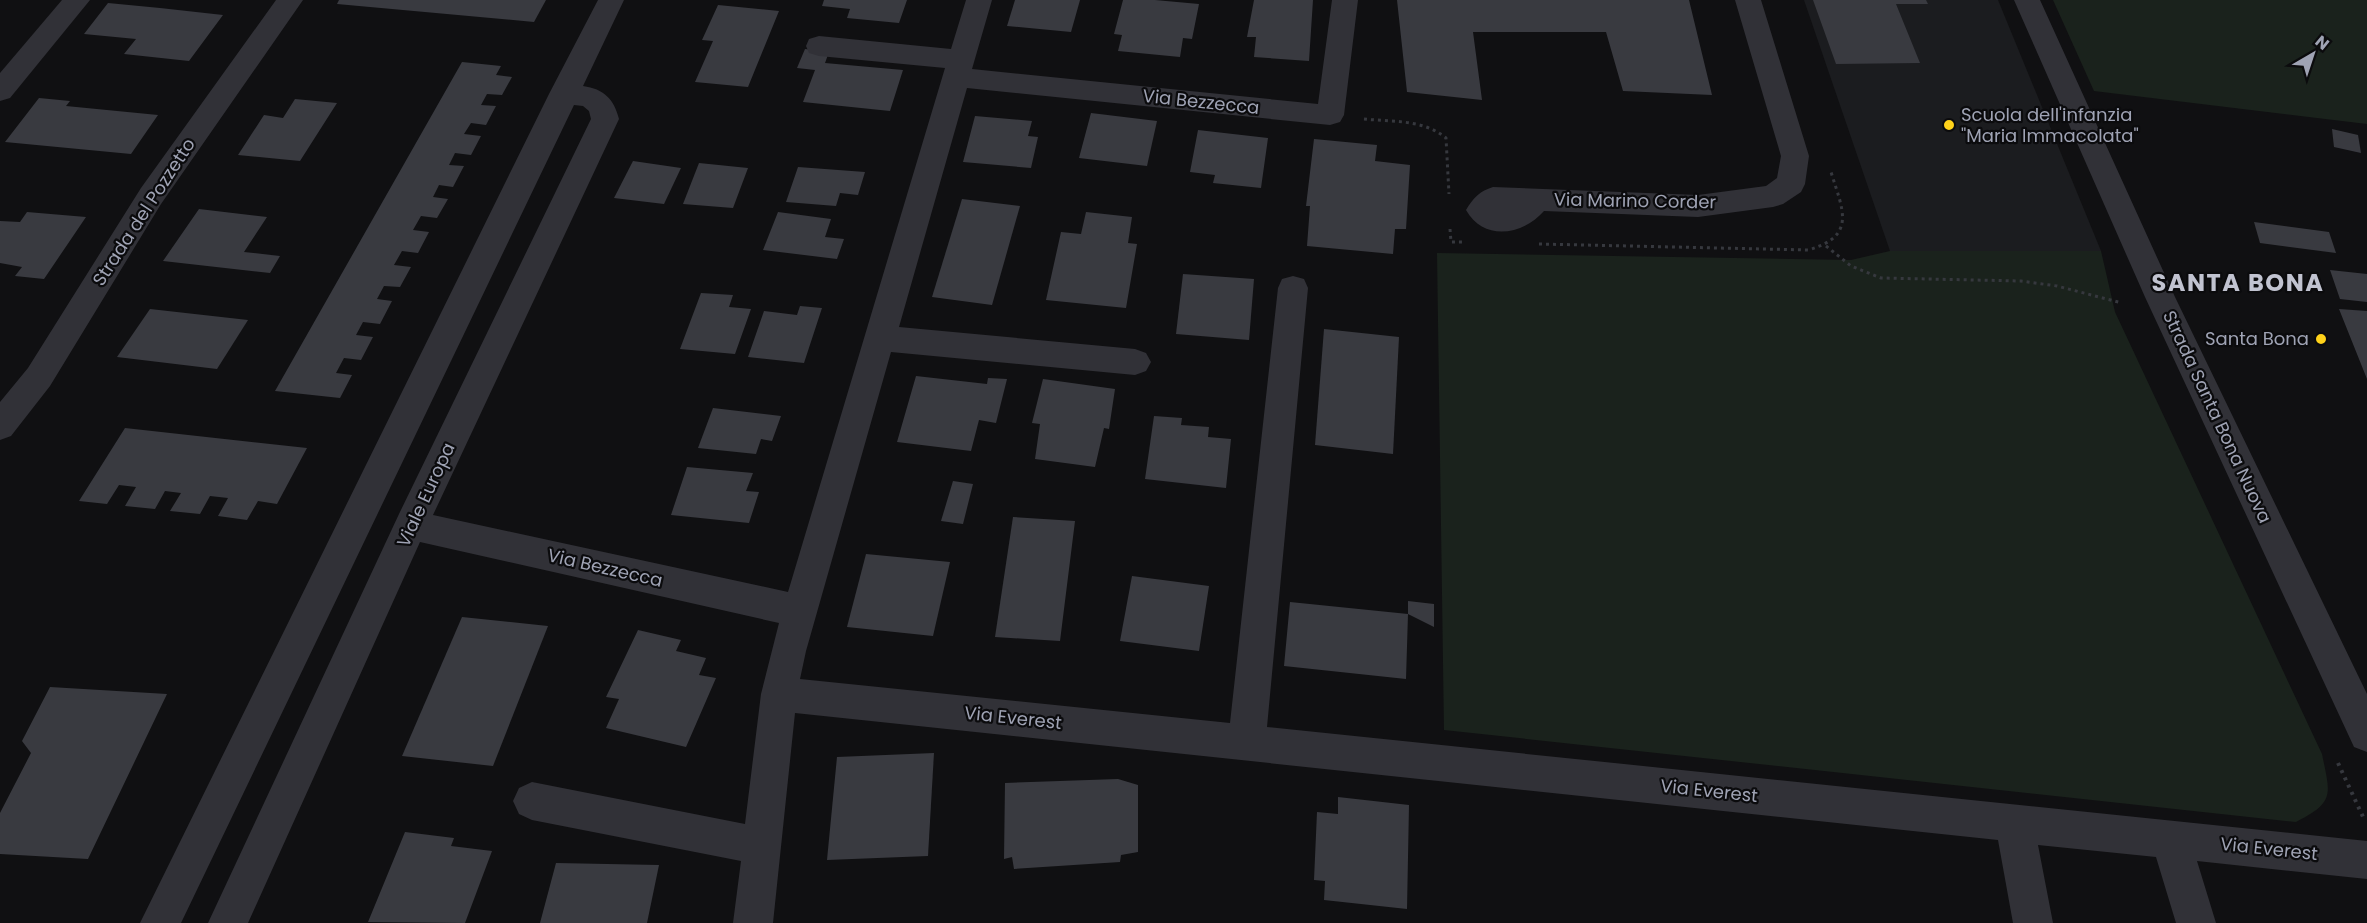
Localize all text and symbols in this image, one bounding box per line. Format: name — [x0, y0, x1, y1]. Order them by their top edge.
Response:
north arrow — [2283, 24, 2343, 84]
text: N — [2310, 30, 2334, 55]
street label: Via Bezzecca — [1141, 83, 1261, 120]
place label: Scuola dell'infanzia "Maria Immacolata" — [1961, 102, 2139, 148]
marker: Scuola dell'infanzia "Maria Immacolata" — [1942, 118, 1956, 132]
street label: Strada del Pozzetto — [86, 133, 201, 291]
street label: Via Marino Corder — [1554, 187, 1717, 214]
district label: SANTA BONA — [2152, 266, 2324, 299]
street label: Strada Santa Bona Nuova — [2157, 306, 2278, 527]
place label: Santa Bona — [2205, 326, 2309, 351]
marker: Santa Bona — [2314, 332, 2328, 346]
street label: Viale Europa — [390, 439, 461, 551]
street label: Via Bezzecca — [545, 542, 665, 593]
street label: Via Everest — [963, 700, 1063, 735]
street label: Via Everest — [1659, 773, 1759, 808]
street label: Via Everest — [2219, 831, 2319, 866]

